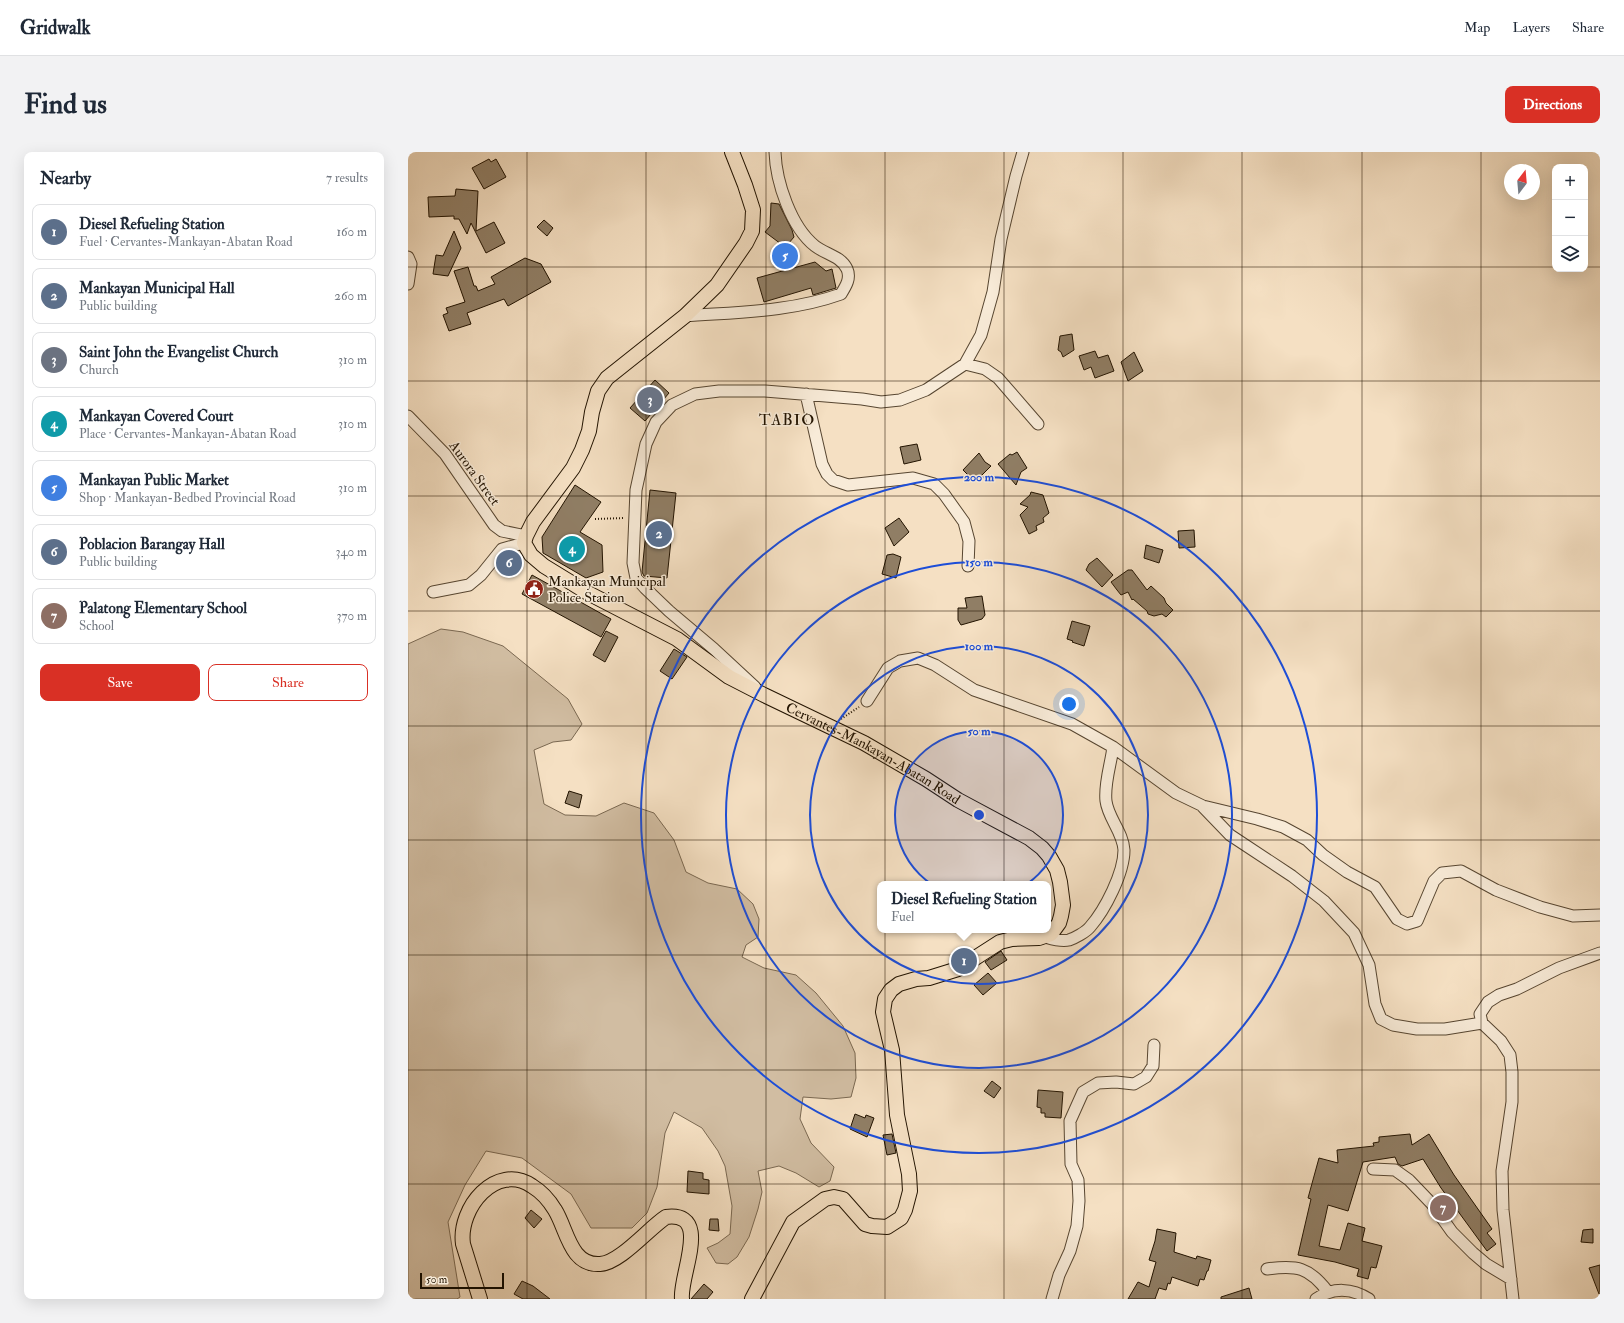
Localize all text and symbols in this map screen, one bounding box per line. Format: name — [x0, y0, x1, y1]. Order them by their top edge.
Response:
text: Gridwalk — [20, 16, 91, 40]
text: Map — [1464, 19, 1490, 36]
text: Layers — [1512, 19, 1550, 36]
text: Share — [1572, 19, 1604, 36]
button: Directions — [1505, 86, 1600, 123]
text: Find us — [24, 87, 107, 122]
north arrow — [1504, 164, 1540, 200]
map controls — [1552, 164, 1588, 272]
button: + — [1552, 164, 1588, 200]
text: Nearby — [40, 168, 91, 189]
text: 7 results — [326, 170, 368, 186]
button: − — [1552, 200, 1588, 236]
text: Diesel Refueling Station — [79, 215, 225, 234]
text: 1 — [52, 224, 56, 240]
text: 160 m — [336, 224, 367, 240]
text: Fuel · Cervantes-Mankayan-Abatan Road — [79, 234, 293, 250]
button: layers — [1552, 236, 1588, 272]
pin: 5 — [772, 241, 798, 271]
text: Mankayan Municipal Hall — [79, 279, 235, 298]
text: 2 — [51, 288, 57, 304]
text: 260 m — [334, 288, 367, 304]
text: Public building — [79, 298, 157, 314]
text: Saint John the Evangelist Church — [79, 343, 278, 362]
text: 3 — [52, 352, 57, 368]
text: 310 m — [338, 352, 367, 368]
text: Church — [79, 362, 119, 378]
pin: 3 — [637, 385, 663, 415]
text: Mankayan Covered Court — [79, 407, 233, 426]
district label: TABIO — [759, 410, 815, 430]
text: 4 — [50, 416, 58, 432]
text: 310 m — [338, 416, 367, 432]
text: Place · Cervantes-Mankayan-Abatan Road — [79, 426, 296, 442]
street label: Aurora Street — [445, 437, 504, 509]
text: 200 m — [964, 470, 995, 485]
text: Mankayan Public Market — [79, 471, 229, 490]
text: 5 — [51, 480, 57, 496]
text: 310 m — [338, 480, 367, 496]
text: Shop · Mankayan-Bedbed Provincial Road — [79, 490, 296, 506]
pin: 2 — [646, 519, 672, 549]
pin: 4 — [559, 534, 585, 564]
text: Poblacion Barangay Hall — [79, 535, 225, 554]
text: 6 — [51, 544, 57, 560]
text: 340 m — [336, 544, 367, 560]
pin: 6 — [496, 548, 522, 578]
text: Public building — [79, 554, 157, 570]
text: 150 m — [965, 555, 993, 570]
place label: Mankayan Municipal Police Station — [548, 573, 666, 606]
public building icon: Mankayan Municipal Police Station — [523, 578, 545, 600]
text: Palatong Elementary School — [79, 599, 247, 618]
text: 7 — [51, 608, 57, 624]
text: 370 m — [337, 608, 367, 624]
text: School — [79, 618, 114, 634]
text: 100 m — [965, 639, 994, 654]
button: Save — [40, 664, 200, 701]
button: Share — [208, 664, 368, 701]
your location — [1059, 694, 1079, 714]
street label: Cervantes-Mankayan-Abatan Road — [783, 699, 963, 808]
text: 50 m — [967, 724, 991, 739]
centre of rings — [972, 808, 986, 822]
popup — [877, 881, 1051, 933]
text: Diesel Refueling Station — [891, 890, 1037, 909]
text: Fuel — [891, 909, 914, 925]
pin: 1 — [951, 946, 977, 976]
pin: 7 — [1430, 1193, 1456, 1223]
scale bar — [420, 1271, 504, 1290]
text: 50 m — [426, 1273, 447, 1286]

